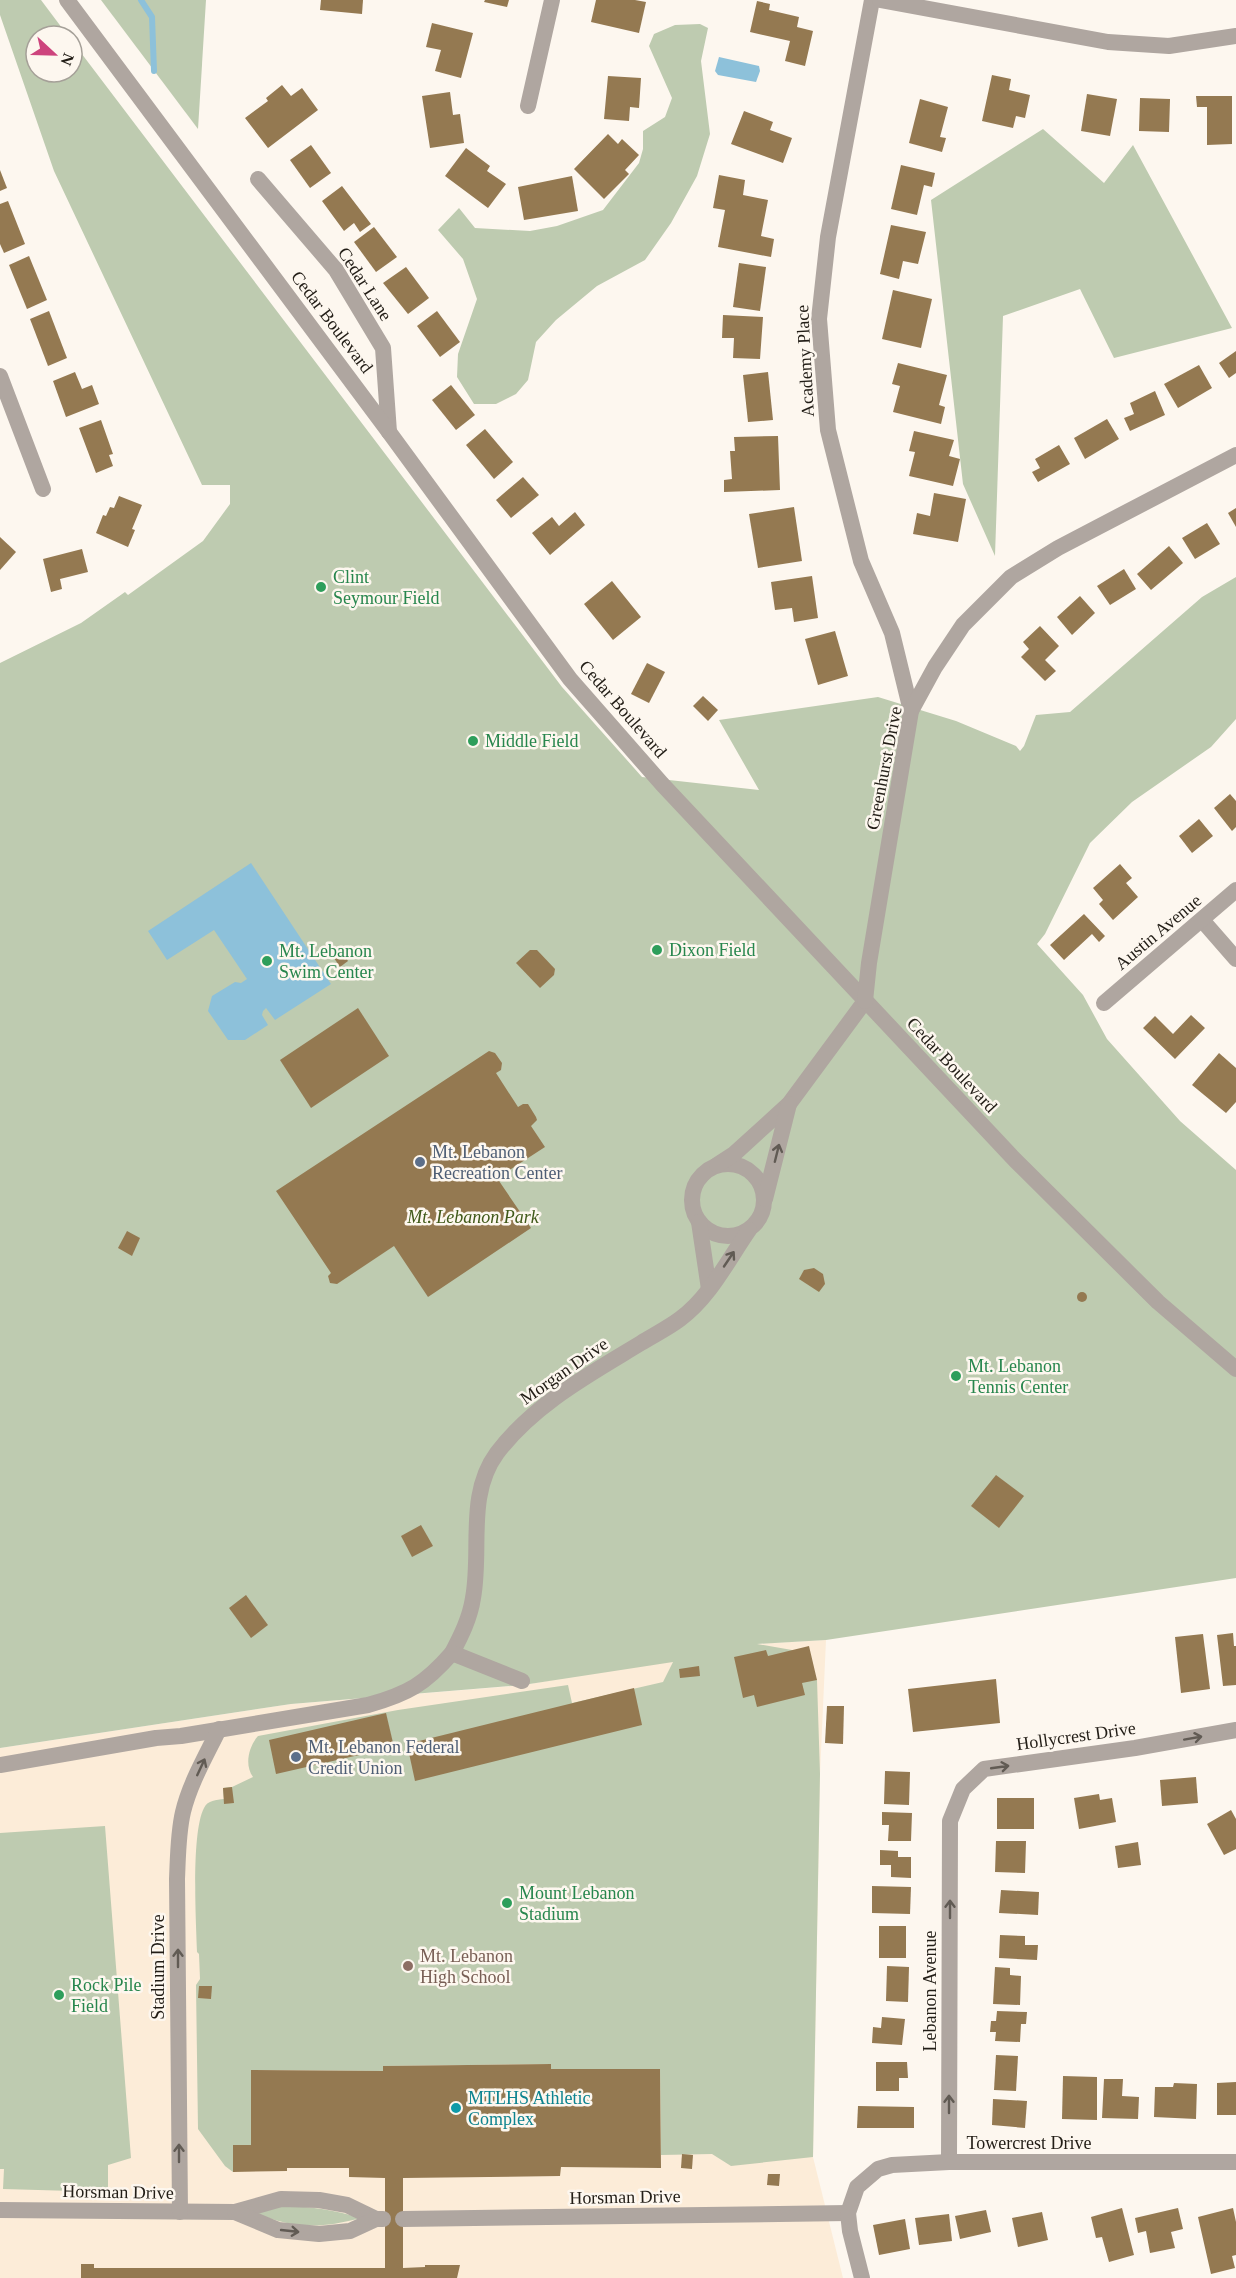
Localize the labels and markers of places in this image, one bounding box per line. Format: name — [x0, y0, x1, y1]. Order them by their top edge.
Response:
place label: Clint Seymour Field — [333, 567, 440, 608]
marker: Clint Seymour Field — [314, 580, 328, 594]
place label: Middle Field — [485, 731, 579, 751]
marker: Middle Field — [466, 734, 480, 748]
place label: Dixon Field — [669, 940, 756, 960]
place label: Mt. Lebanon Swim Center — [279, 941, 374, 982]
marker: Dixon Field — [650, 943, 664, 957]
marker: Mt. Lebanon Swim Center — [260, 954, 274, 968]
place label: Mt. Lebanon Recreation Center — [432, 1142, 562, 1183]
marker: Mt. Lebanon Recreation Center — [413, 1155, 427, 1169]
place label: Mt. Lebanon Tennis Center — [968, 1356, 1068, 1397]
marker: Mt. Lebanon Tennis Center — [949, 1369, 963, 1383]
place label: Mt. Lebanon Federal Credit Union — [308, 1737, 459, 1778]
marker: Mt. Lebanon Federal Credit Union — [289, 1750, 303, 1764]
place label: Mount Lebanon Stadium — [519, 1883, 634, 1924]
marker: Mount Lebanon Stadium — [500, 1896, 514, 1910]
place label: Mt. Lebanon High School — [420, 1946, 513, 1987]
marker: Mt. Lebanon High School — [401, 1959, 415, 1973]
place label: Rock Pile Field — [71, 1975, 142, 2016]
marker: Rock Pile Field — [52, 1988, 66, 2002]
place label: MTLHS Athletic Complex — [468, 2088, 591, 2129]
marker: MTLHS Athletic Complex — [449, 2101, 463, 2115]

